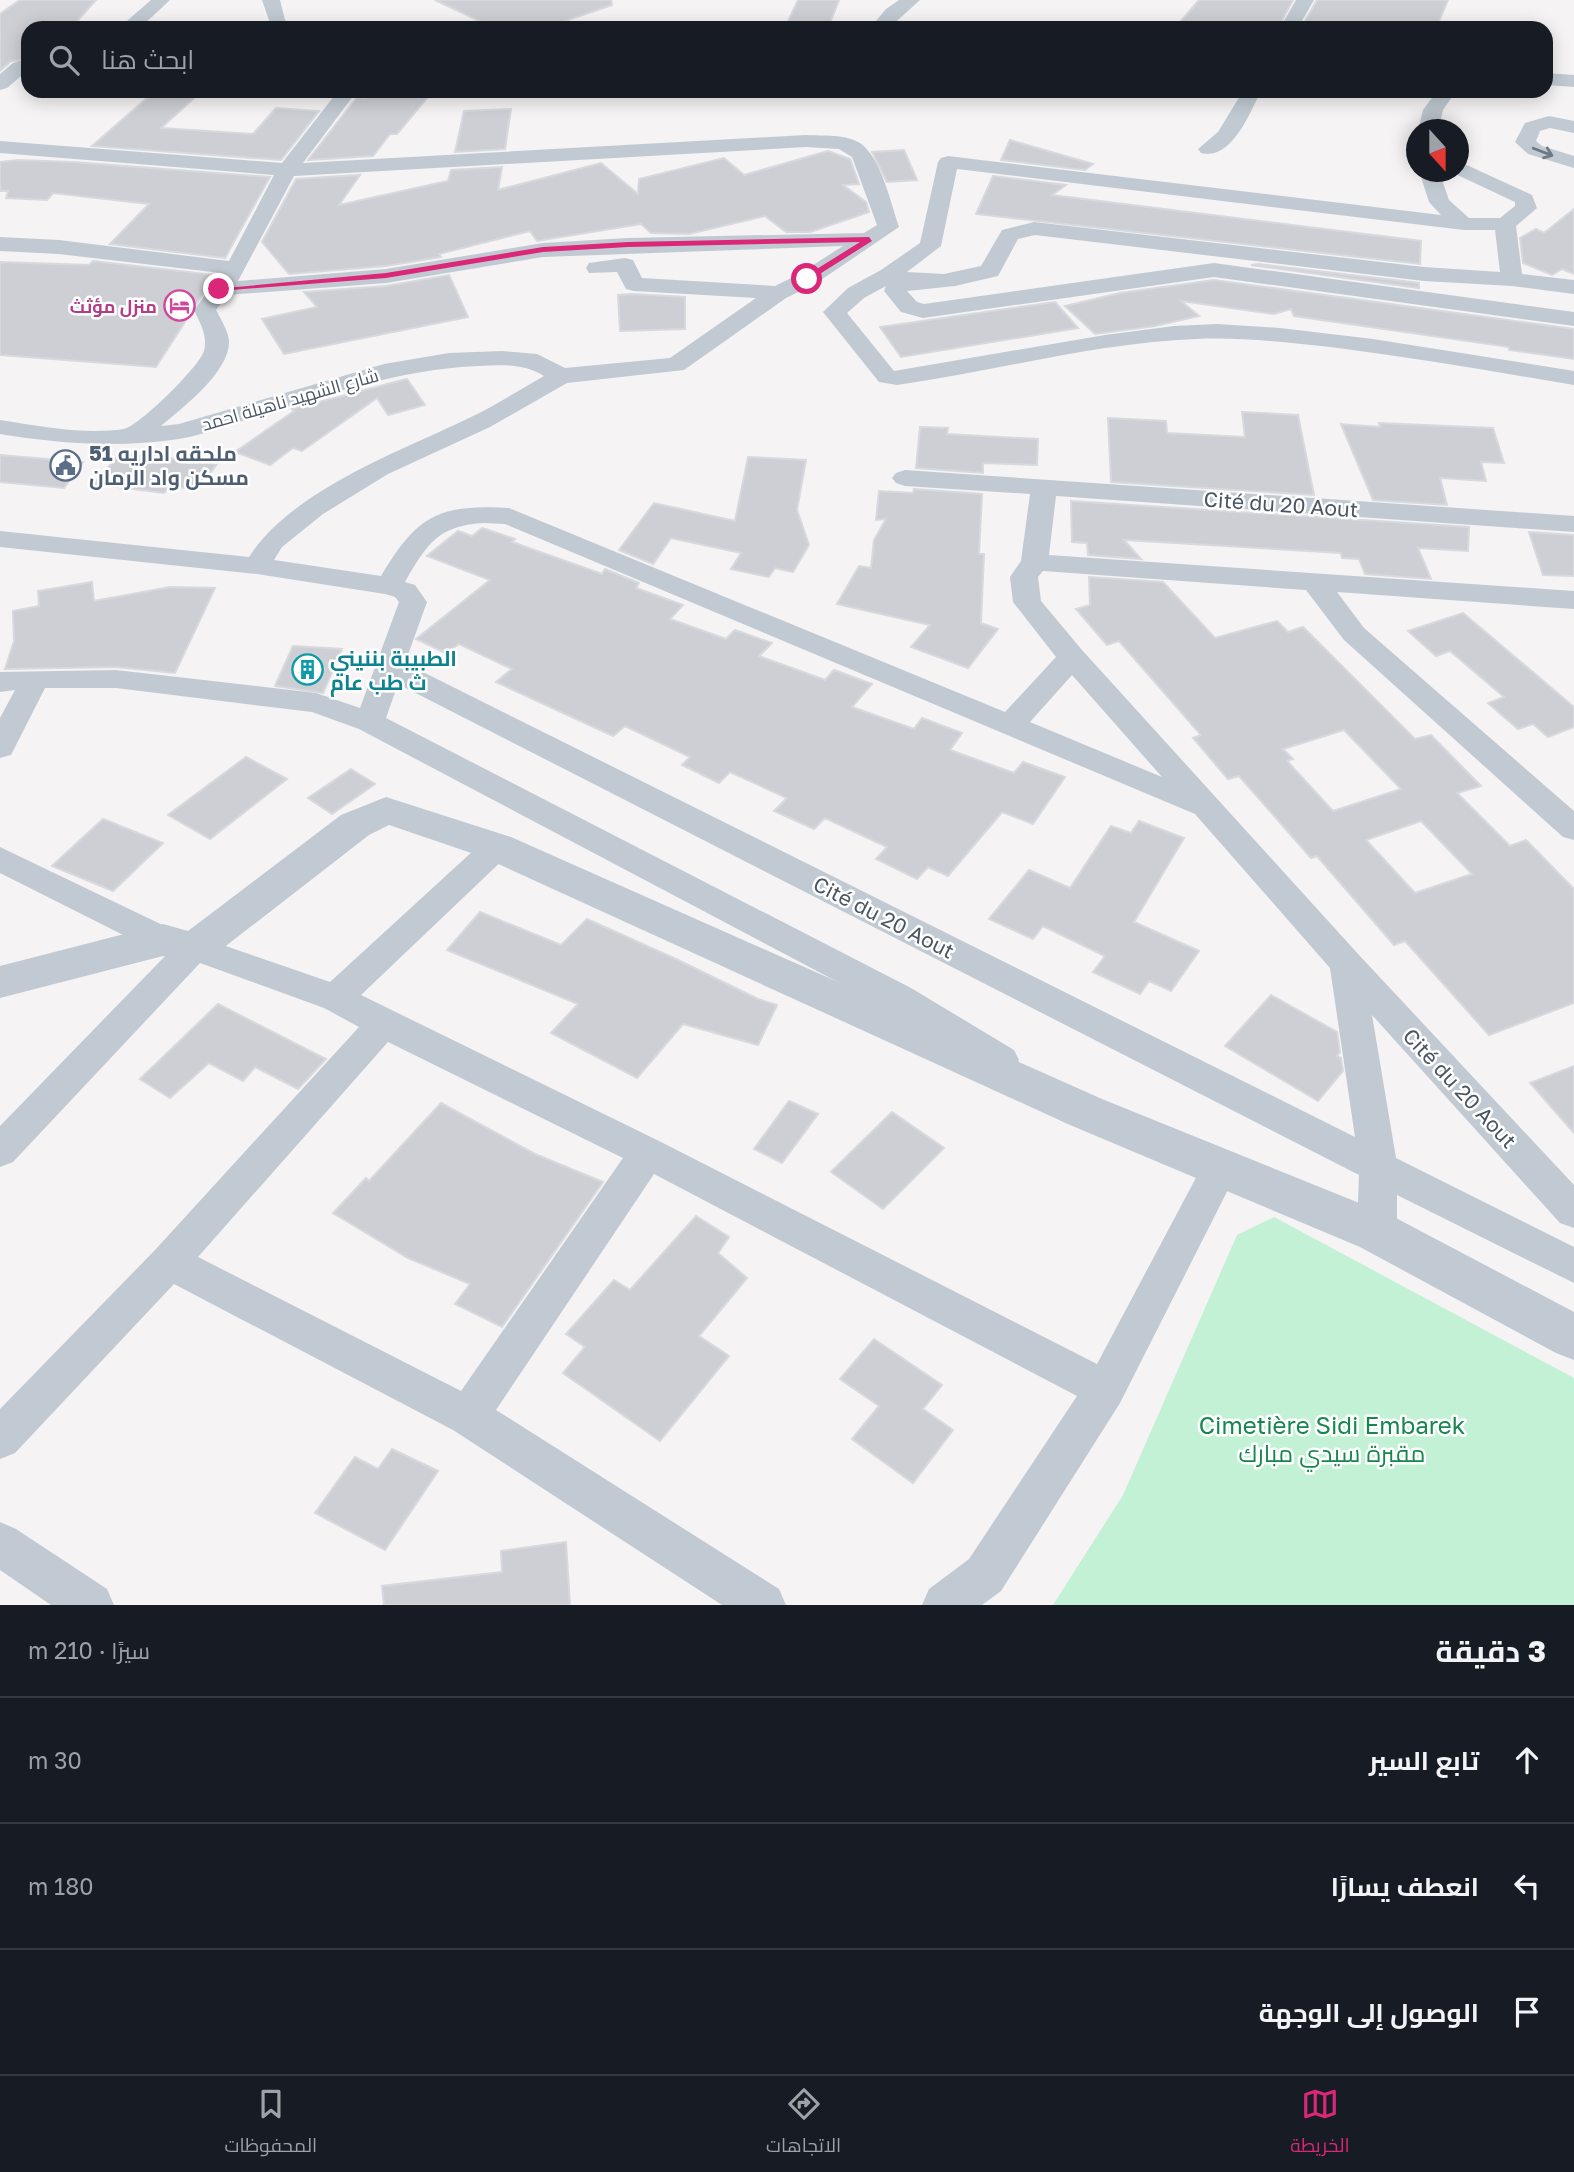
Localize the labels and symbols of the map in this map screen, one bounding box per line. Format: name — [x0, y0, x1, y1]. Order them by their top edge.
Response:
north arrow — [1406, 119, 1469, 182]
one-way arrow — [1532, 147, 1554, 160]
route start — [791, 263, 822, 294]
route end — [203, 273, 234, 304]
hotel icon: منزل مؤثث — [163, 289, 197, 323]
place label: منزل مؤثث — [70, 295, 157, 318]
street label: شارع الشهيد ناهيلة احمد — [199, 363, 381, 437]
place label: ملحقه اداريه 51 مسكن واد الرمان — [89, 440, 249, 491]
public building icon: ملحقه اداريه 51 مسكن واد الرمان — [49, 448, 83, 482]
street label: Cité du 20 Aout — [1203, 486, 1359, 522]
place label: الطبيبة بننيني ث طب عام — [330, 645, 457, 697]
building icon: الطبيبة بننيني ث طب عام — [290, 653, 324, 687]
street label: Cité du 20 Aout — [809, 870, 959, 964]
street label: Cité du 20 Aout — [1398, 1023, 1522, 1153]
park label: Cimetière Sidi Embarek مقبرة سيدي مبارك — [1199, 1410, 1465, 1472]

